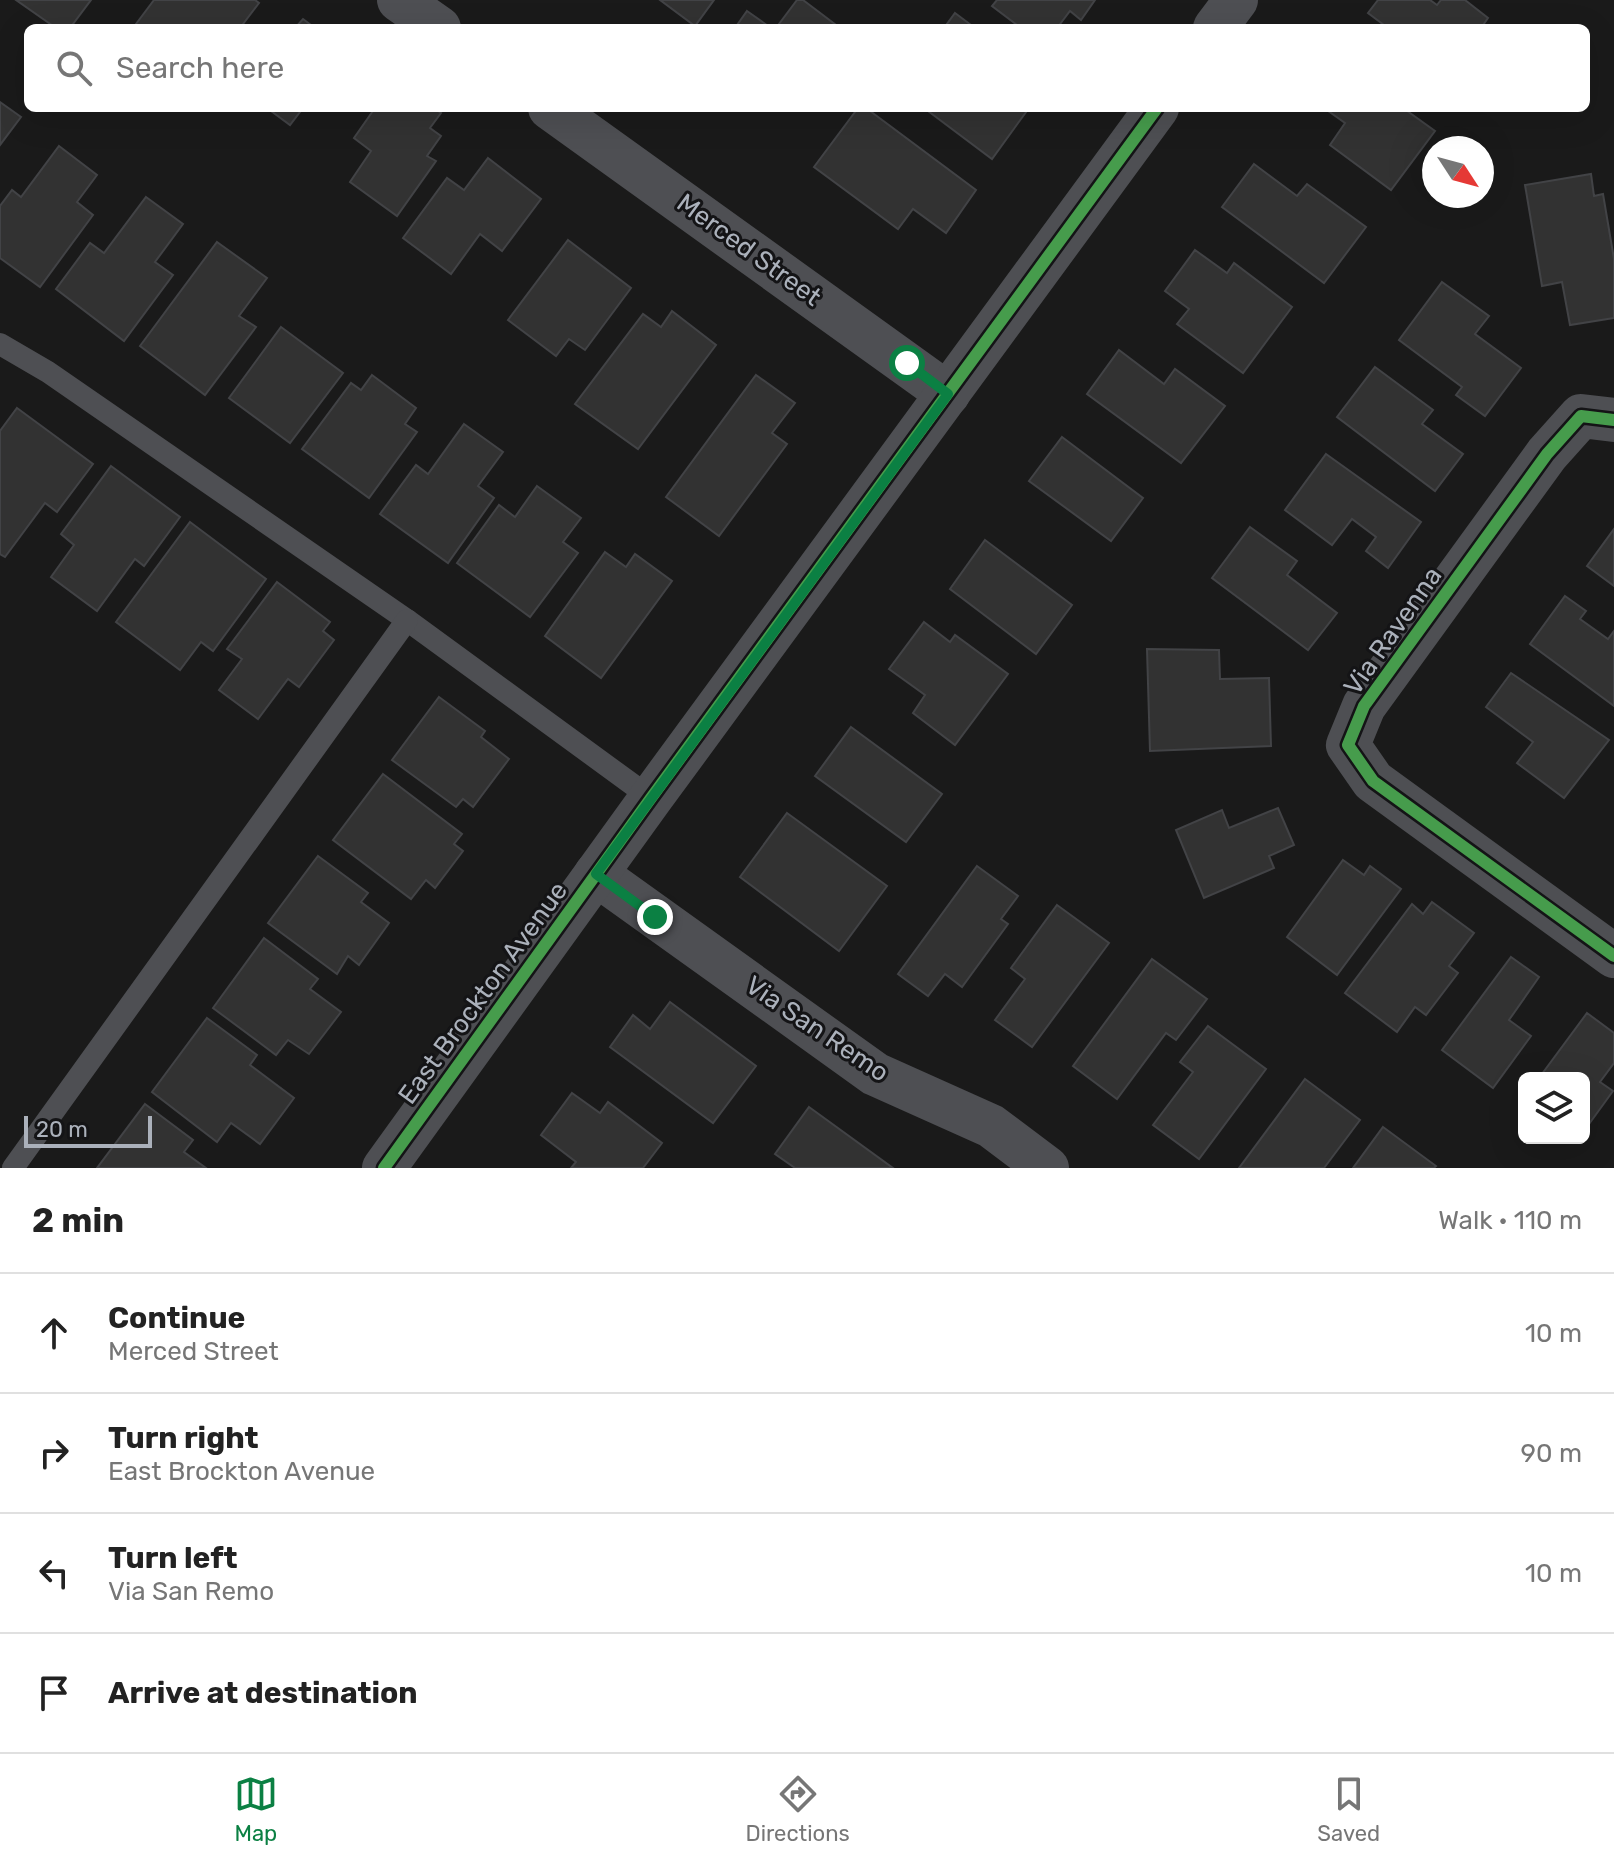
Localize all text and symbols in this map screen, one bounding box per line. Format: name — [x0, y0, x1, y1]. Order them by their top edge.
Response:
search box — [24, 24, 1590, 112]
icon: search — [52, 46, 96, 90]
text: Search here — [116, 50, 284, 86]
north arrow — [1422, 136, 1494, 208]
street label: Merced Street — [671, 187, 827, 313]
route start — [889, 345, 925, 381]
street label: Via Ravenna — [1337, 561, 1449, 701]
street label: East Brockton Avenue — [392, 876, 574, 1110]
route end — [637, 899, 673, 935]
street label: Via San Remo — [739, 970, 895, 1088]
map controls — [1518, 1072, 1590, 1144]
button: layers — [1518, 1072, 1590, 1144]
scale bar — [24, 1112, 152, 1148]
text: 20 m — [36, 1116, 88, 1143]
text: 2 min — [32, 1200, 124, 1241]
text: Walk · 110 m — [1438, 1205, 1582, 1236]
text: Continue — [108, 1300, 245, 1336]
icon: ahead — [32, 1311, 76, 1355]
text: 10 m — [1525, 1318, 1582, 1349]
text: Merced Street — [108, 1336, 279, 1367]
text: Turn right — [108, 1420, 259, 1456]
icon: right — [32, 1431, 76, 1475]
text: 90 m — [1521, 1438, 1582, 1469]
text: East Brockton Avenue — [108, 1456, 375, 1487]
text: Turn left — [108, 1540, 238, 1576]
icon: left — [32, 1551, 76, 1595]
text: 10 m — [1525, 1558, 1582, 1589]
text: Via San Remo — [108, 1576, 274, 1607]
icon: arrive — [32, 1671, 76, 1715]
text: Arrive at destination — [108, 1675, 418, 1711]
tab: Map — [234, 1772, 278, 1847]
tab: Directions — [745, 1772, 850, 1847]
tab: Saved — [1317, 1772, 1380, 1847]

